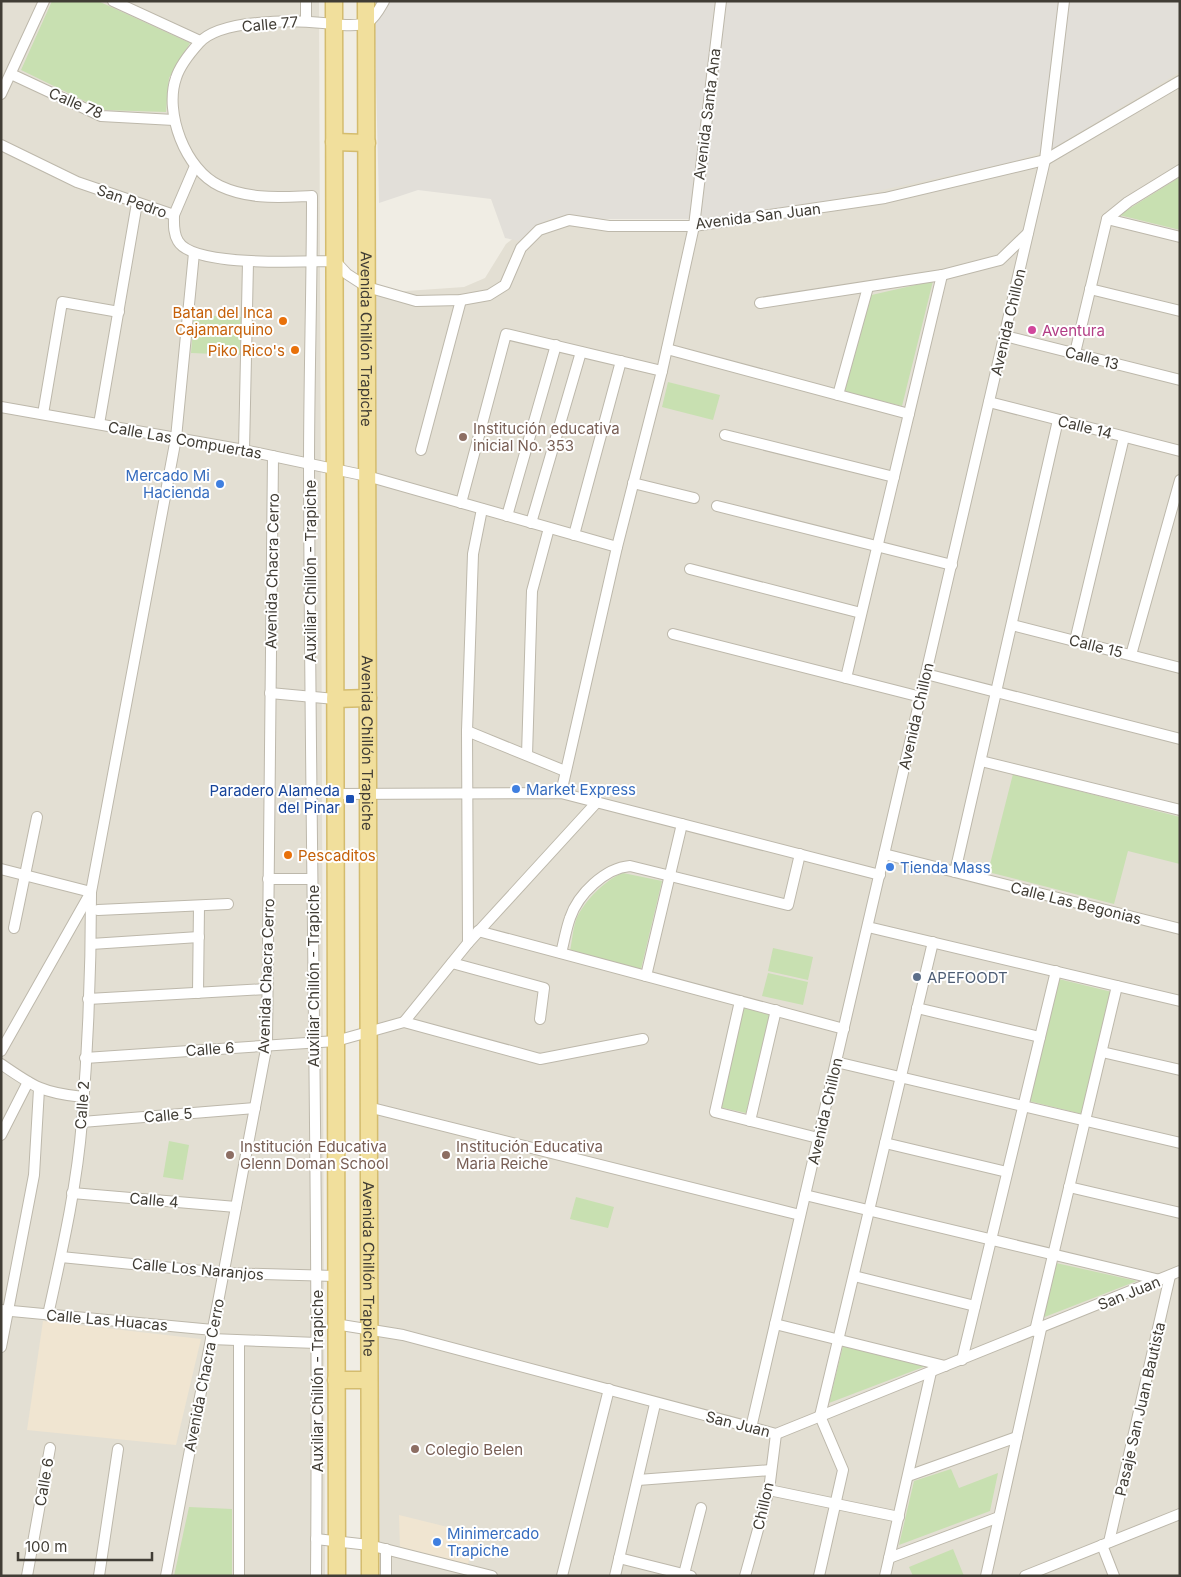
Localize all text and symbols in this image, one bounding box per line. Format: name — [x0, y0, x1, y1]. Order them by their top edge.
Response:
street label: Calle 77 — [241, 12, 299, 36]
street label: Avenida Santa Ana — [689, 47, 725, 181]
street label: Calle 78 — [46, 83, 106, 123]
street label: San Pedro — [94, 180, 170, 222]
street label: Avenida San Juan — [694, 199, 822, 233]
street label: Avenida Chillón Trapiche — [357, 251, 377, 427]
street label: Avenida Chillon — [986, 267, 1030, 377]
place label: Batan del Inca Cajamarquino — [172, 303, 273, 339]
marker: Batan del Inca Cajamarquino — [277, 315, 289, 327]
place label: Aventura — [1042, 321, 1105, 340]
marker: Aventura — [1026, 324, 1038, 336]
place label: Piko Rico's — [208, 341, 285, 360]
street label: Calle 13 — [1063, 342, 1121, 374]
marker: Piko Rico's — [289, 344, 301, 356]
street label: Calle 14 — [1056, 411, 1114, 443]
street label: Calle Las Compuertas — [107, 417, 263, 463]
place label: Institución educativa inicial No. 353 — [473, 419, 620, 455]
marker: Institución educativa inicial No. 353 — [457, 431, 469, 443]
place label: Mercado Mi Hacienda — [126, 466, 210, 502]
marker: Mercado Mi Hacienda — [214, 478, 226, 490]
street label: Auxiliar Chillón - Trapiche — [301, 480, 320, 662]
street label: Avenida Chacra Cerro — [261, 493, 283, 649]
street label: Calle 15 — [1067, 630, 1125, 662]
street label: Avenida Chillón Trapiche — [358, 655, 378, 831]
street label: Avenida Chillon — [894, 661, 938, 771]
place label: Market Express — [526, 780, 636, 799]
place label: Paradero Alameda del Pinar — [209, 781, 340, 817]
marker: Market Express — [510, 783, 522, 795]
marker: Paradero Alameda del Pinar — [344, 793, 356, 805]
place label: Pescaditos — [298, 846, 376, 865]
marker: Pescaditos — [282, 849, 294, 861]
place label: Tienda Mass — [900, 858, 991, 877]
marker: Tienda Mass — [884, 861, 896, 873]
street label: Calle Las Begonias — [1009, 878, 1143, 928]
street label: Auxiliar Chillón - Trapiche — [304, 885, 323, 1067]
street label: Avenida Chacra Cerro — [254, 898, 278, 1054]
place label: APEFOODT — [927, 968, 1008, 987]
marker: APEFOODT — [911, 971, 923, 983]
street label: Calle 6 — [185, 1038, 235, 1060]
street label: Avenida Chillon — [803, 1056, 847, 1166]
street label: Calle 2 — [71, 1080, 93, 1130]
street label: Calle 5 — [143, 1103, 193, 1127]
place label: Institución Educativa Glenn Doman School — [240, 1137, 389, 1173]
place label: Institución Educativa Maria Reiche — [456, 1137, 603, 1173]
marker: Institución Educativa Glenn Doman School — [224, 1149, 236, 1161]
marker: Institución Educativa Maria Reiche — [440, 1149, 452, 1161]
street label: Avenida Chillón Trapiche — [359, 1181, 379, 1357]
street label: Calle 4 — [129, 1188, 179, 1212]
street label: Calle Los Naranjos — [131, 1254, 265, 1284]
street label: San Juan — [1095, 1272, 1163, 1314]
street label: Auxiliar Chillón - Trapiche — [308, 1290, 327, 1472]
street label: Avenida Chacra Cerro — [180, 1297, 228, 1453]
street label: Calle Las Huacas — [45, 1305, 169, 1335]
street label: Pasaje San Juan Bautista — [1111, 1320, 1169, 1498]
street label: San Juan — [704, 1407, 772, 1441]
place label: Colegio Belen — [425, 1440, 523, 1459]
marker: Colegio Belen — [409, 1443, 421, 1455]
street label: Calle 6 — [30, 1456, 58, 1508]
street label: Chillon — [748, 1480, 778, 1532]
place label: Minimercado Trapiche — [447, 1524, 539, 1560]
scale bar — [18, 1530, 151, 1562]
marker: Minimercado Trapiche — [431, 1536, 443, 1548]
text: 100 m — [25, 1537, 67, 1556]

